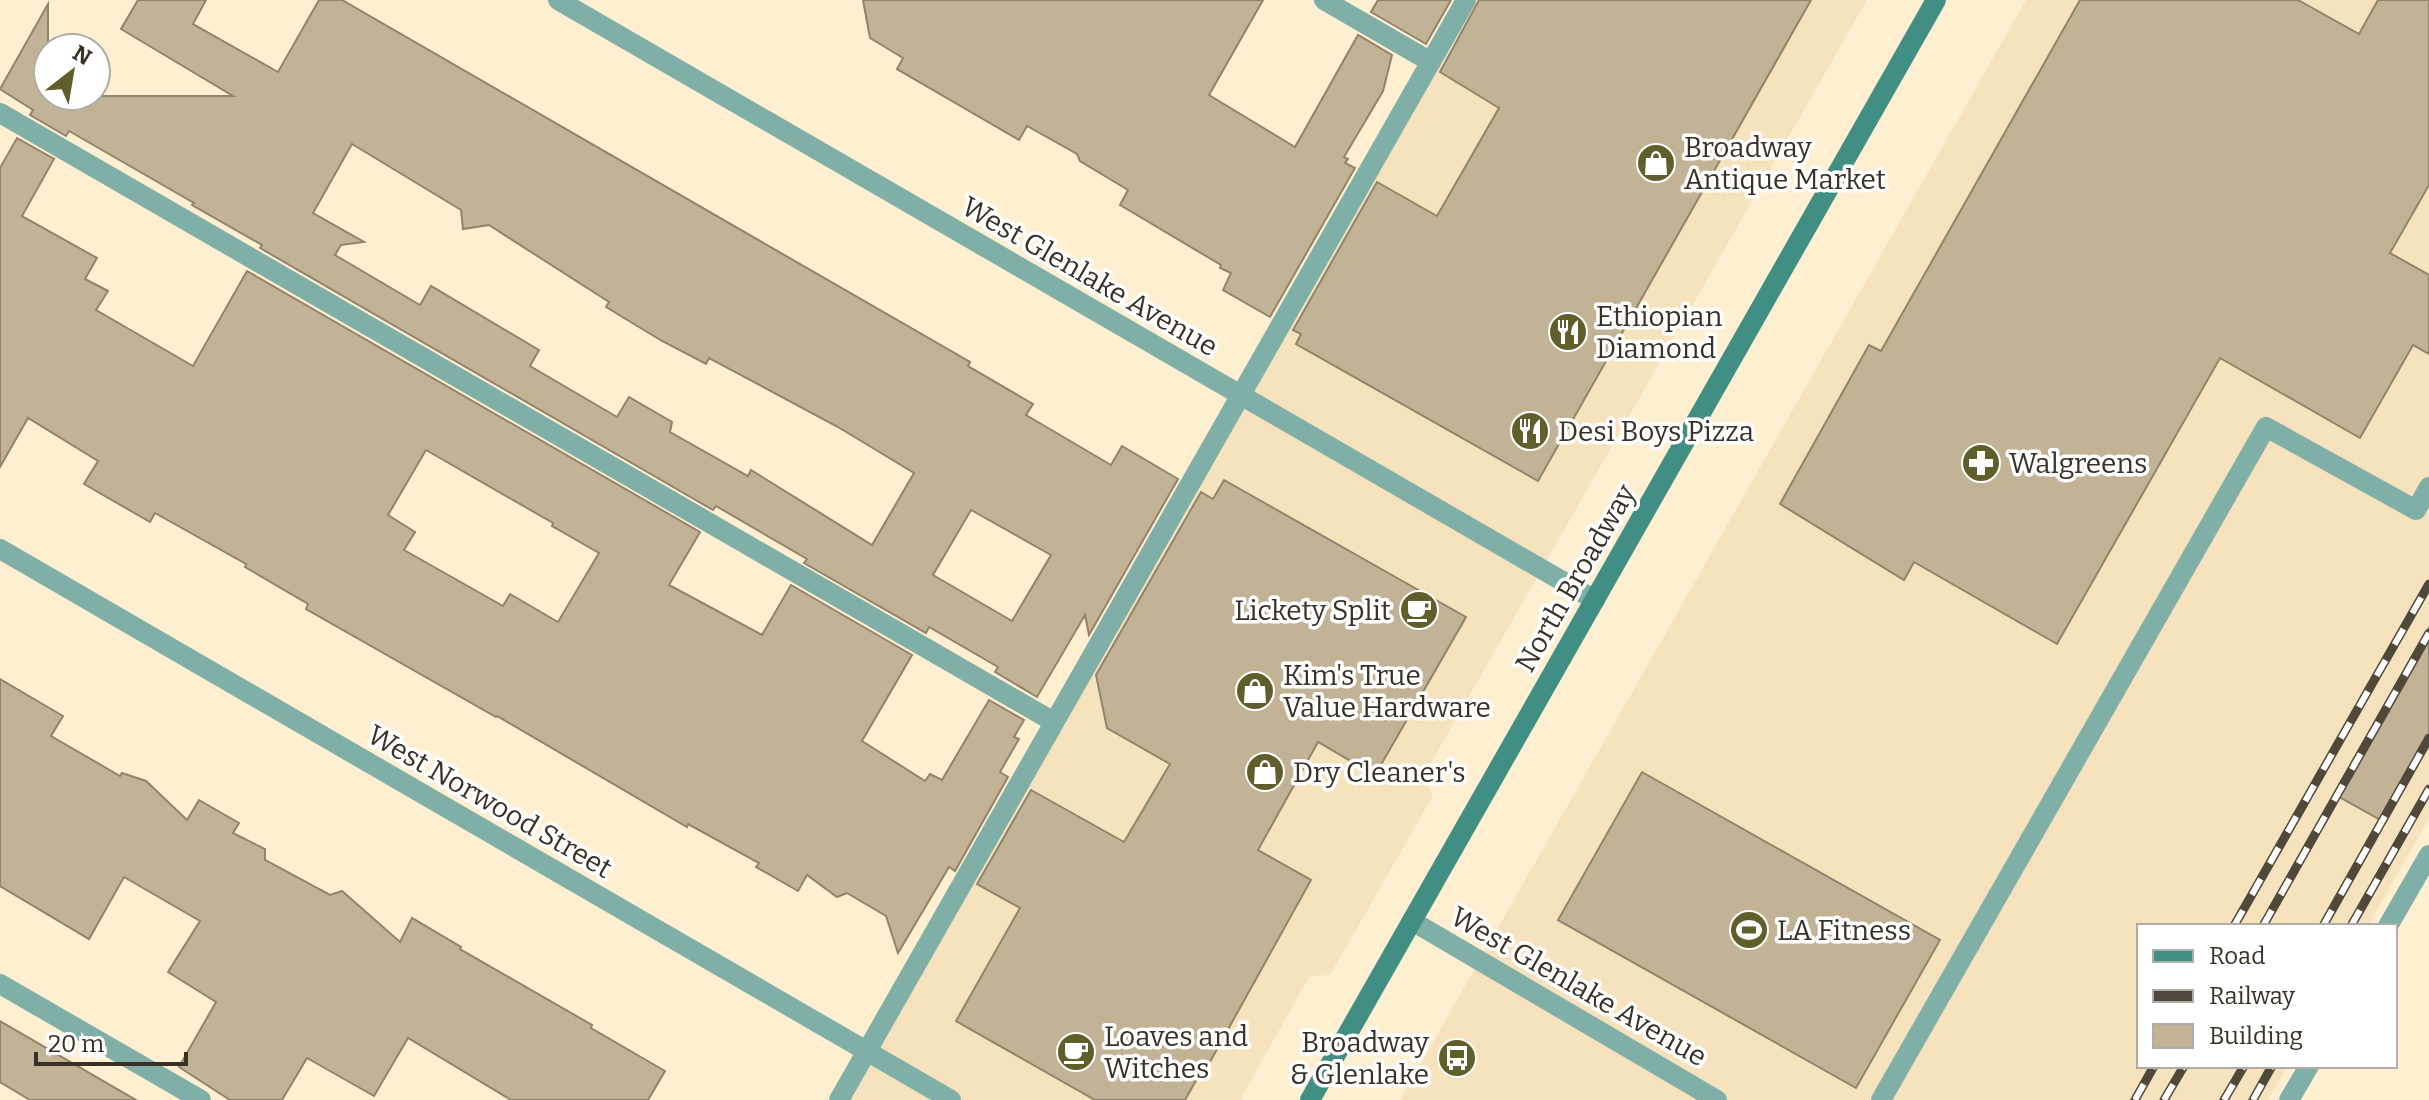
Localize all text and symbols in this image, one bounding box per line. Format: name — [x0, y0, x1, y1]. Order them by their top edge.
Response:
north arrow — [32, 32, 112, 112]
text: N — [68, 39, 96, 71]
place label: Broadway Antique Market — [1684, 131, 1886, 196]
shop icon: Broadway Antique Market — [1635, 142, 1677, 184]
street label: West Glenlake Avenue — [956, 190, 1223, 363]
place label: Ethiopian Diamond — [1596, 300, 1723, 365]
restaurant icon: Ethiopian Diamond — [1547, 311, 1589, 353]
restaurant icon: Desi Boys Pizza — [1509, 410, 1551, 452]
place label: Desi Boys Pizza — [1558, 415, 1754, 448]
pharmacy icon: Walgreens — [1960, 442, 2002, 484]
place label: Walgreens — [2009, 447, 2147, 480]
street label: North Broadway — [1508, 479, 1643, 678]
cafe icon: Lickety Split — [1398, 589, 1440, 631]
place label: Lickety Split — [1234, 594, 1391, 627]
place label: Kim's True Value Hardware — [1283, 659, 1491, 724]
shop icon: Kim's True Value Hardware — [1234, 670, 1276, 712]
street label: West Norwood Street — [362, 718, 618, 885]
shop icon: Dry Cleaner's — [1244, 751, 1286, 793]
place label: Dry Cleaner's — [1293, 756, 1466, 789]
street label: West Glenlake Avenue — [1445, 900, 1712, 1073]
sports icon: LA Fitness — [1728, 909, 1770, 951]
place label: LA Fitness — [1777, 914, 1911, 947]
legend — [2137, 924, 2397, 1068]
text: Road — [2209, 942, 2265, 970]
text: Railway — [2209, 982, 2295, 1010]
scale bar — [36, 1016, 186, 1066]
place label: Loaves and Witches — [1104, 1020, 1248, 1085]
text: Building — [2209, 1022, 2303, 1050]
place label: Broadway & Glenlake — [1289, 1026, 1429, 1091]
text: 20 m — [48, 1030, 104, 1058]
cafe icon: Loaves and Witches — [1055, 1031, 1097, 1073]
bus stop icon: Broadway & Glenlake — [1436, 1037, 1478, 1079]

